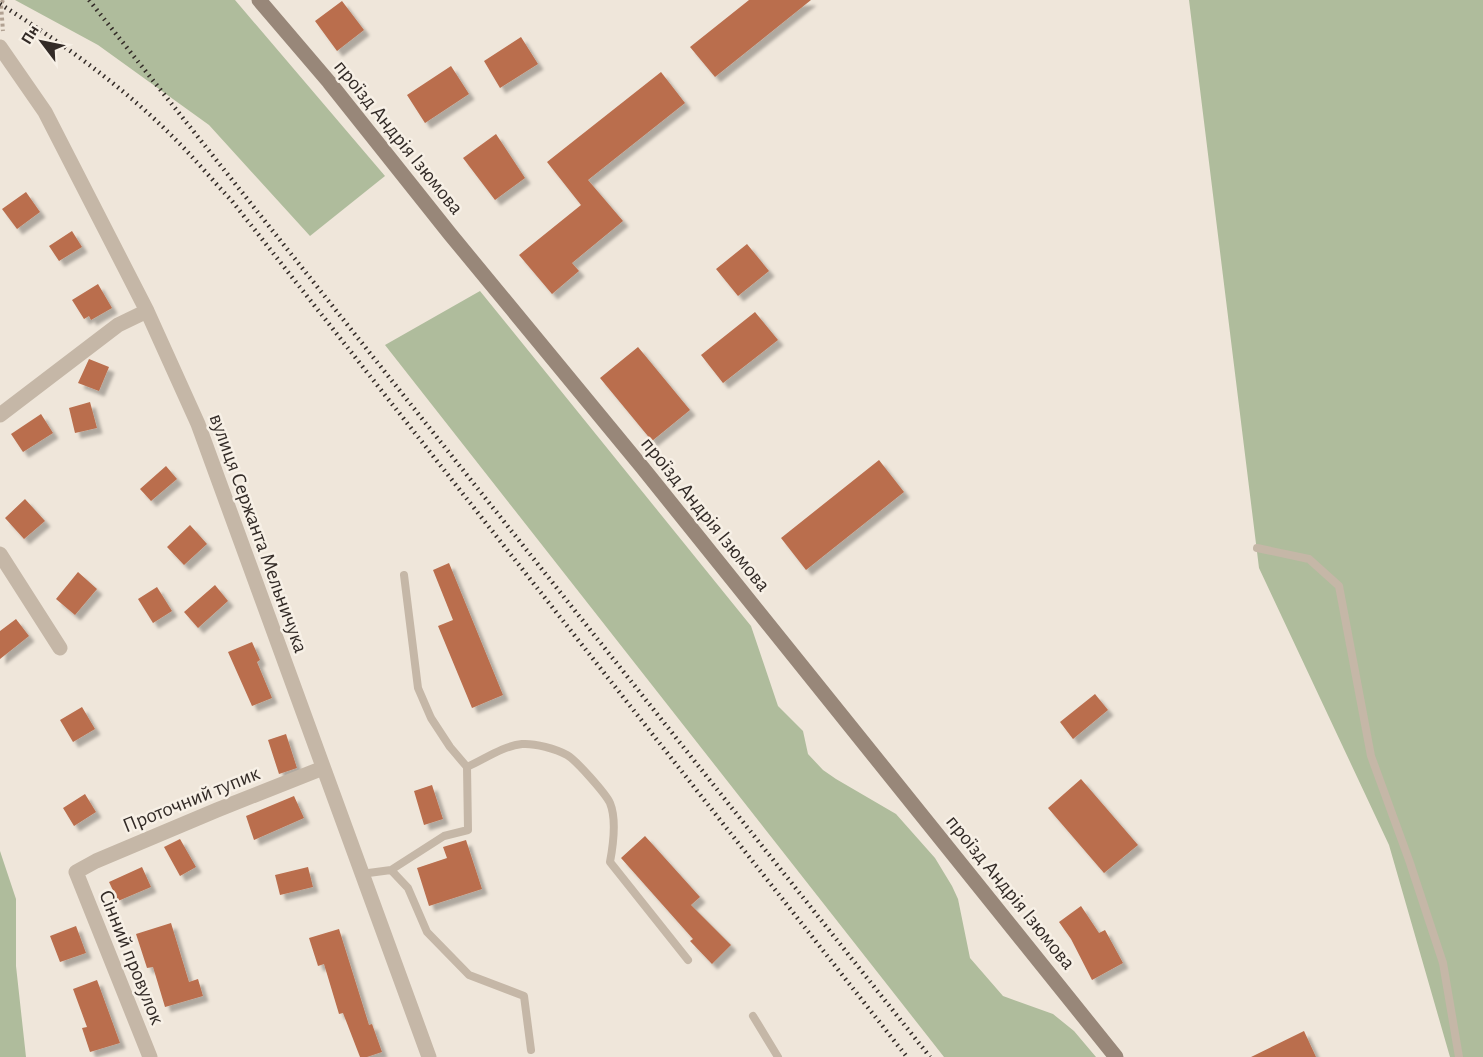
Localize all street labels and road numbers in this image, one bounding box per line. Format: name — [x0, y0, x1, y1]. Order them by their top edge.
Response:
street label: проїзд Андрія Ізюмова — [330, 56, 467, 219]
street label: вулиця Сержанта Мельничука — [205, 411, 312, 656]
street label: проїзд Андрія Ізюмова — [637, 433, 774, 596]
street label: Проточний тупик — [120, 762, 263, 837]
street label: проїзд Андрія Ізюмова — [942, 811, 1079, 974]
street label: Сінний провулок — [95, 887, 168, 1028]

